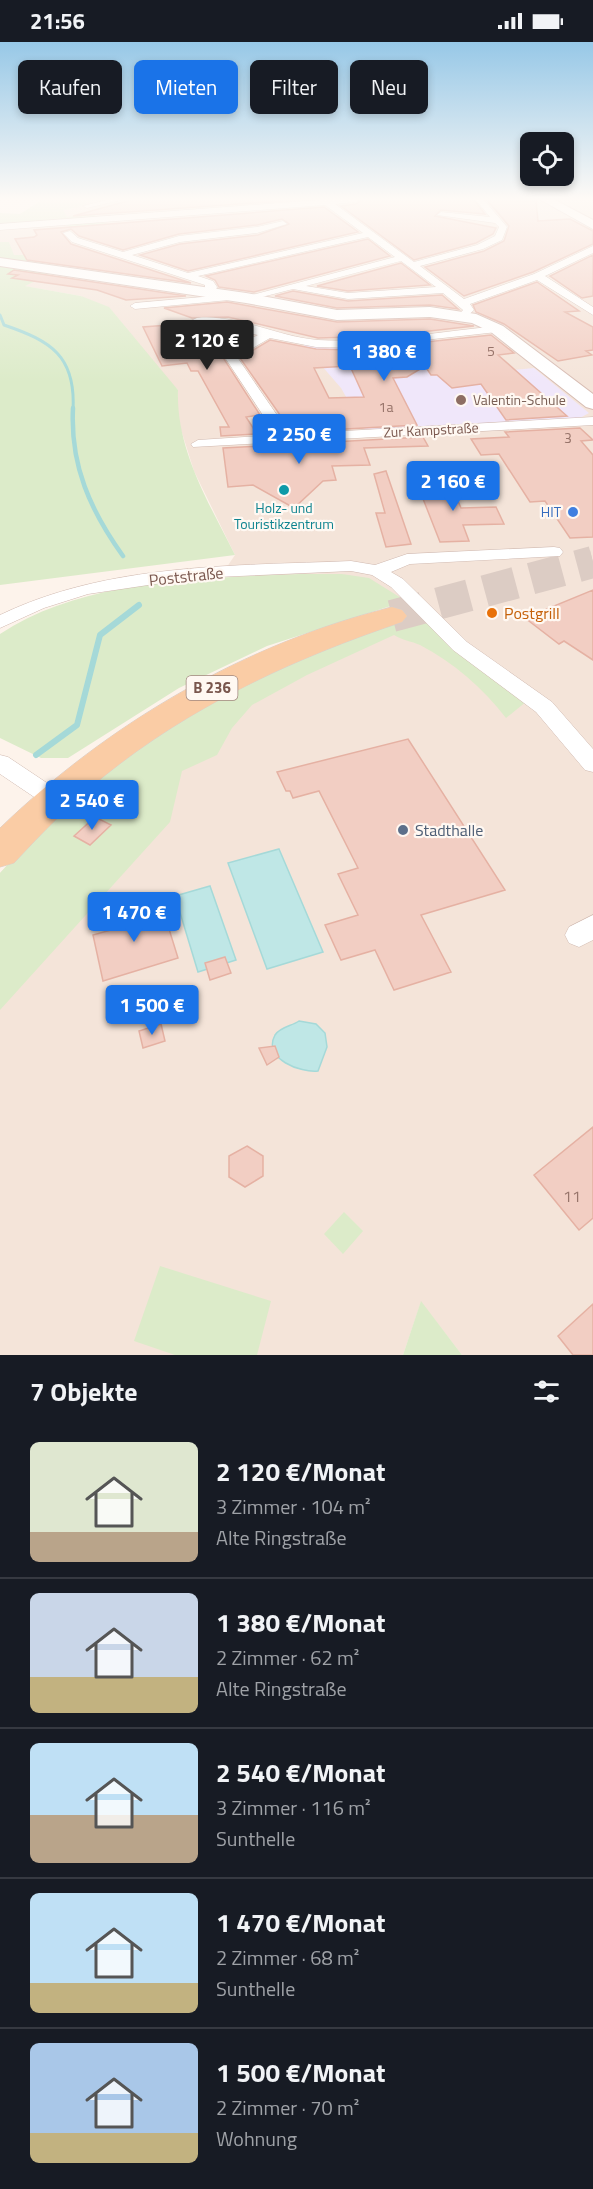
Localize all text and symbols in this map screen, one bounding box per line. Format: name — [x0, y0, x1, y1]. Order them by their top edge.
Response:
text: 21:56 — [30, 4, 85, 38]
chip: Kaufen — [18, 60, 122, 114]
chip: Mieten — [134, 60, 238, 114]
chip: Filter — [250, 60, 338, 114]
chip: Neu — [350, 60, 428, 114]
map controls — [520, 132, 574, 186]
button: locate — [520, 132, 574, 186]
pin: 2 120 € — [152, 320, 262, 371]
text: 2 120 € — [175, 324, 239, 355]
pin: 1 380 € — [329, 331, 439, 382]
text: 1 380 € — [352, 335, 416, 366]
house number: 5 — [487, 340, 495, 361]
place label: Valentin-Schule — [473, 389, 566, 410]
marker: Valentin-Schule — [454, 393, 468, 407]
house number: 1a — [379, 396, 393, 417]
pin: 2 250 € — [244, 414, 354, 465]
street label: Zur Kampstraße — [383, 417, 479, 442]
text: 2 250 € — [267, 418, 331, 449]
house number: 3 — [564, 427, 572, 448]
pin: 2 160 € — [398, 461, 508, 512]
text: 2 160 € — [421, 465, 485, 496]
marker: Holz- und Touristikzentrum — [277, 483, 291, 497]
place label: Holz- und Touristikzentrum — [234, 497, 334, 534]
place label: HIT — [541, 501, 562, 522]
marker: HIT — [566, 505, 580, 519]
street label: Poststraße — [148, 560, 224, 592]
place label: Postgrill — [504, 601, 560, 625]
marker: Postgrill — [485, 606, 499, 620]
road number: B 236 — [186, 676, 238, 700]
pin: 2 540 € — [37, 780, 147, 831]
text: 2 540 € — [60, 784, 124, 815]
place label: Stadthalle — [415, 818, 483, 842]
marker: Stadthalle — [396, 823, 410, 837]
pin: 1 470 € — [79, 892, 189, 943]
text: 1 470 € — [102, 896, 166, 927]
pin: 1 500 € — [97, 985, 207, 1036]
text: 1 500 € — [120, 989, 184, 1020]
house number: 11 — [563, 1184, 581, 1208]
text: 7 Objekte — [30, 1372, 137, 1411]
icon: filters — [530, 1375, 563, 1408]
text: 2 120 €/Monat — [216, 1452, 385, 1491]
icon: home — [78, 1466, 150, 1538]
text: 3 Zimmer · 104 m² — [216, 1491, 371, 1522]
text: Alte Ringstraße — [216, 1522, 347, 1553]
text: 1 380 €/Monat — [216, 1603, 385, 1642]
icon: home — [78, 1617, 150, 1689]
text: 2 Zimmer · 62 m² — [216, 1642, 359, 1673]
text: Alte Ringstraße — [216, 1673, 347, 1704]
text: 2 540 €/Monat — [216, 1753, 385, 1792]
icon: home — [78, 1767, 150, 1839]
text: 3 Zimmer · 116 m² — [216, 1792, 371, 1823]
text: Sunthelle — [216, 1823, 295, 1854]
text: 1 470 €/Monat — [216, 1903, 385, 1942]
icon: home — [78, 1917, 150, 1989]
text: 2 Zimmer · 68 m² — [216, 1942, 359, 1973]
text: Sunthelle — [216, 1973, 295, 2004]
text: 1 500 €/Monat — [216, 2053, 385, 2092]
icon: home — [78, 2067, 150, 2139]
text: 2 Zimmer · 70 m² — [216, 2092, 359, 2123]
text: Wohnung — [216, 2123, 297, 2154]

